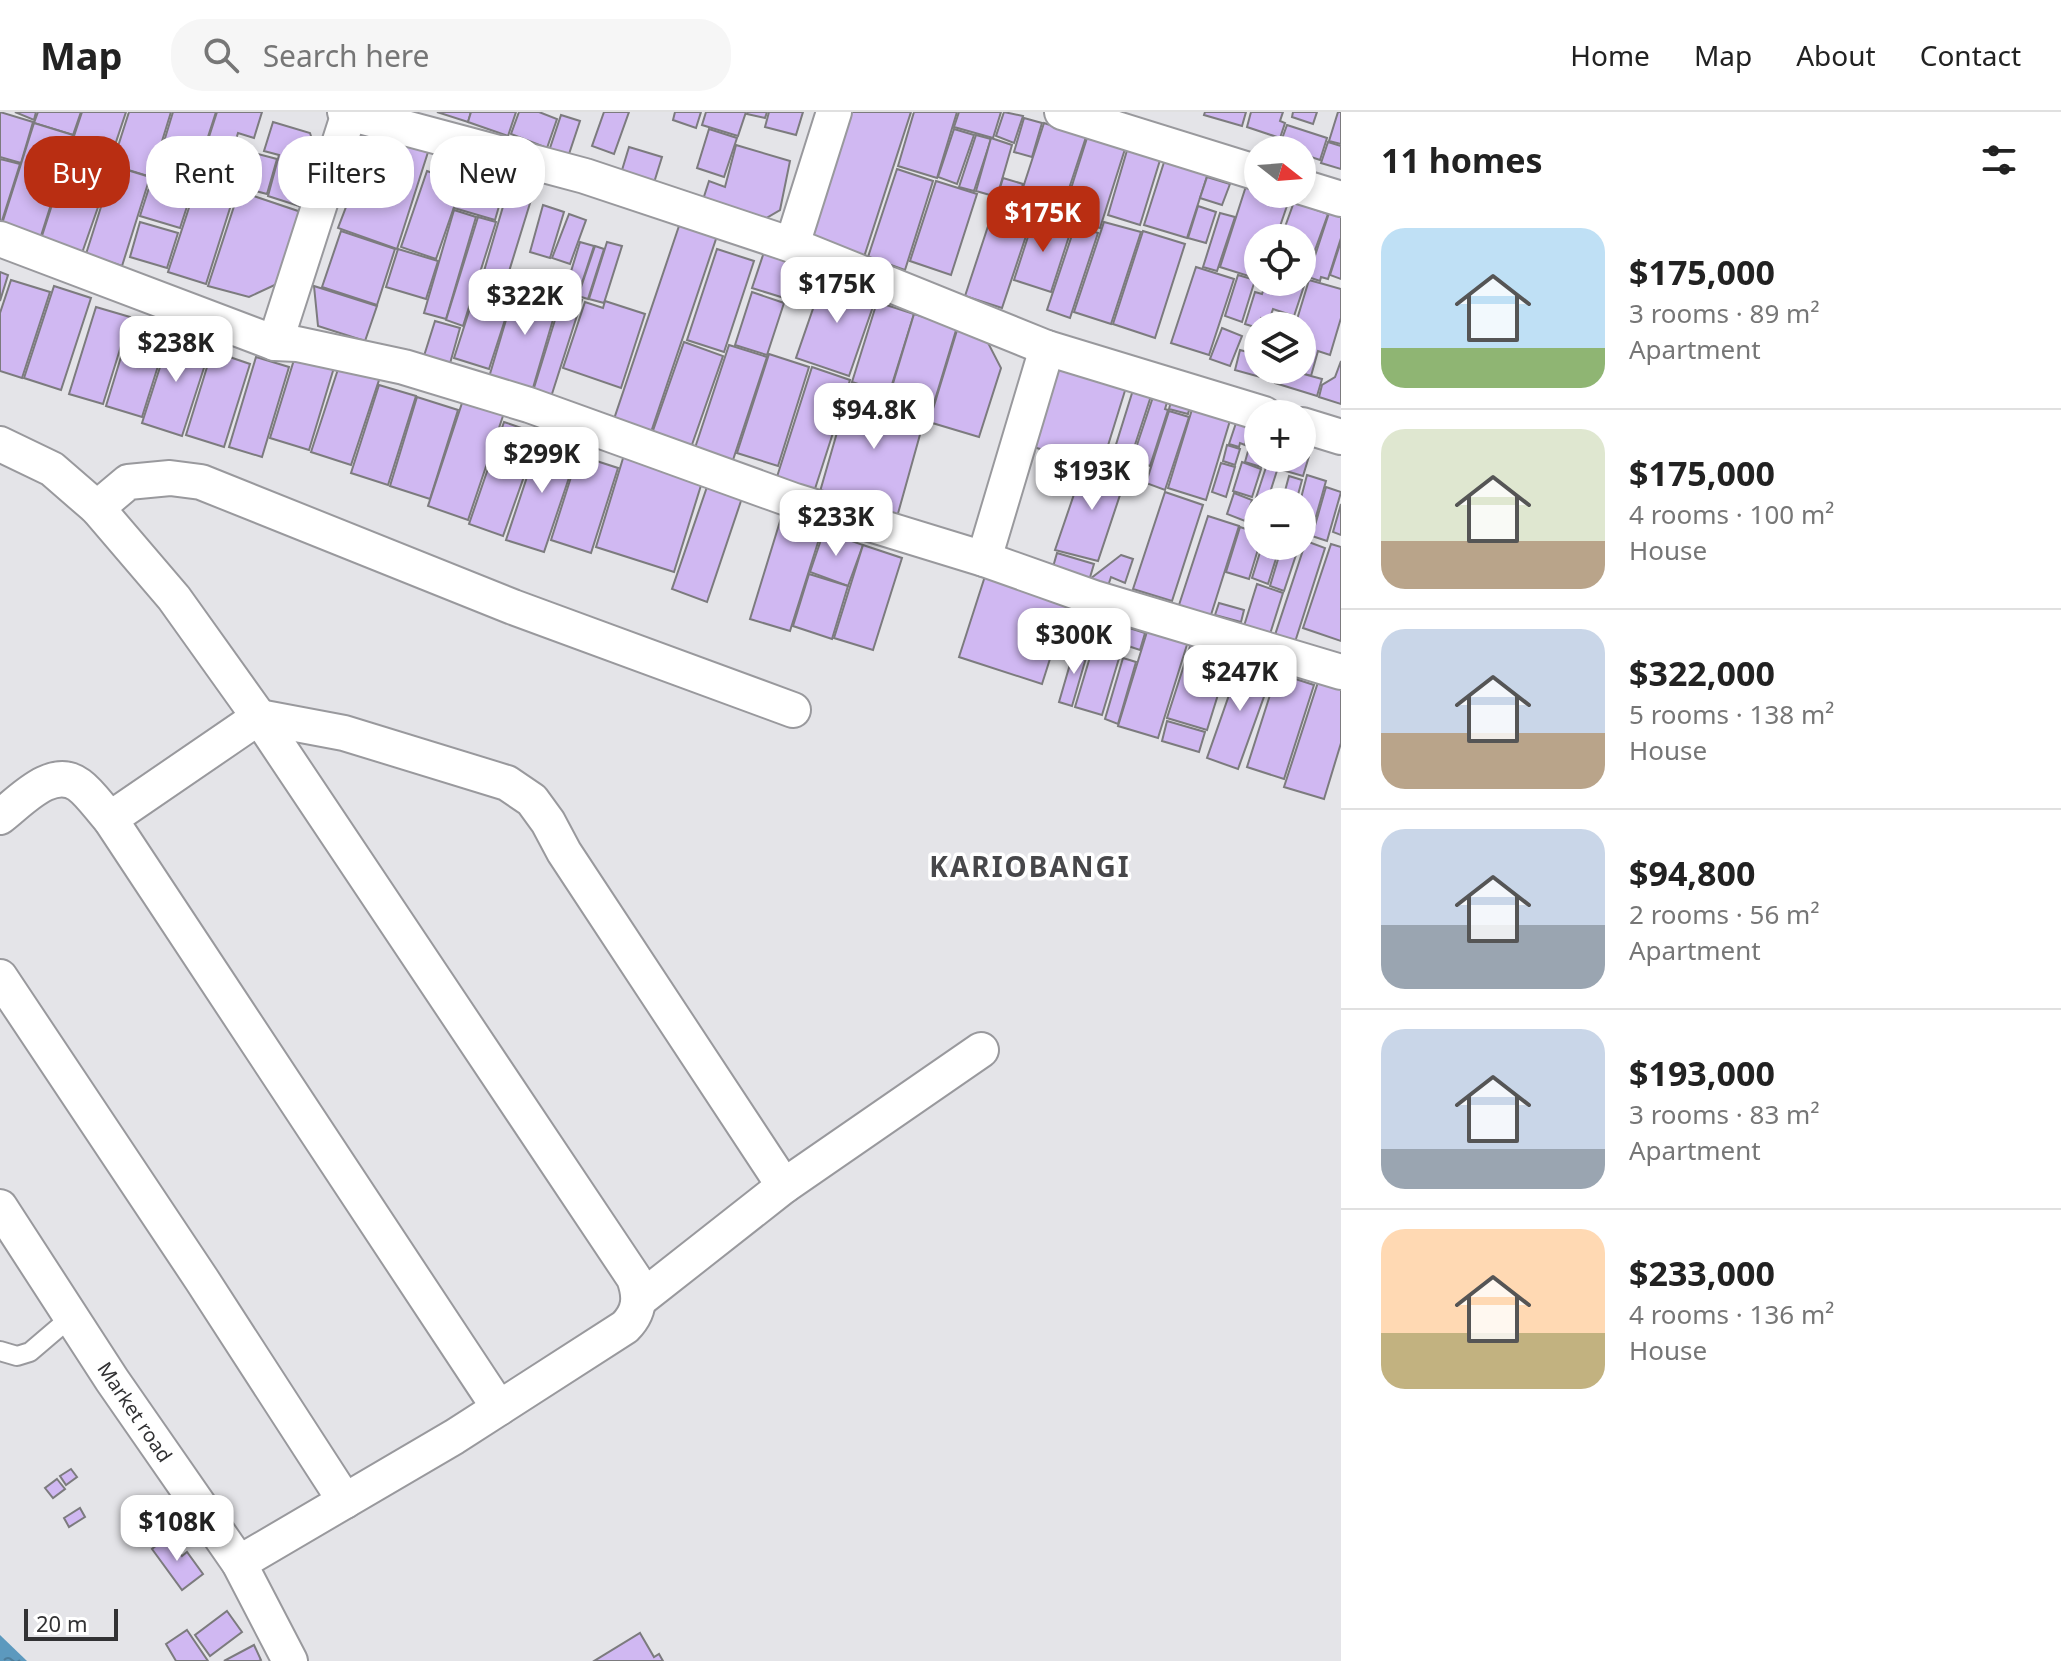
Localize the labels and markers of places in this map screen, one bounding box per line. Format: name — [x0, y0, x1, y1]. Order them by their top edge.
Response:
pin: $175K — [987, 186, 1099, 254]
pin: $175K — [781, 257, 893, 325]
pin: $322K — [469, 269, 581, 337]
pin: $238K — [120, 316, 232, 384]
pin: $94.8K — [809, 383, 939, 451]
pin: $299K — [486, 427, 598, 495]
pin: $193K — [1036, 444, 1148, 512]
pin: $233K — [780, 490, 892, 558]
pin: $300K — [1018, 608, 1130, 676]
pin: $247K — [1184, 645, 1296, 713]
pin: $108K — [121, 1495, 233, 1563]

